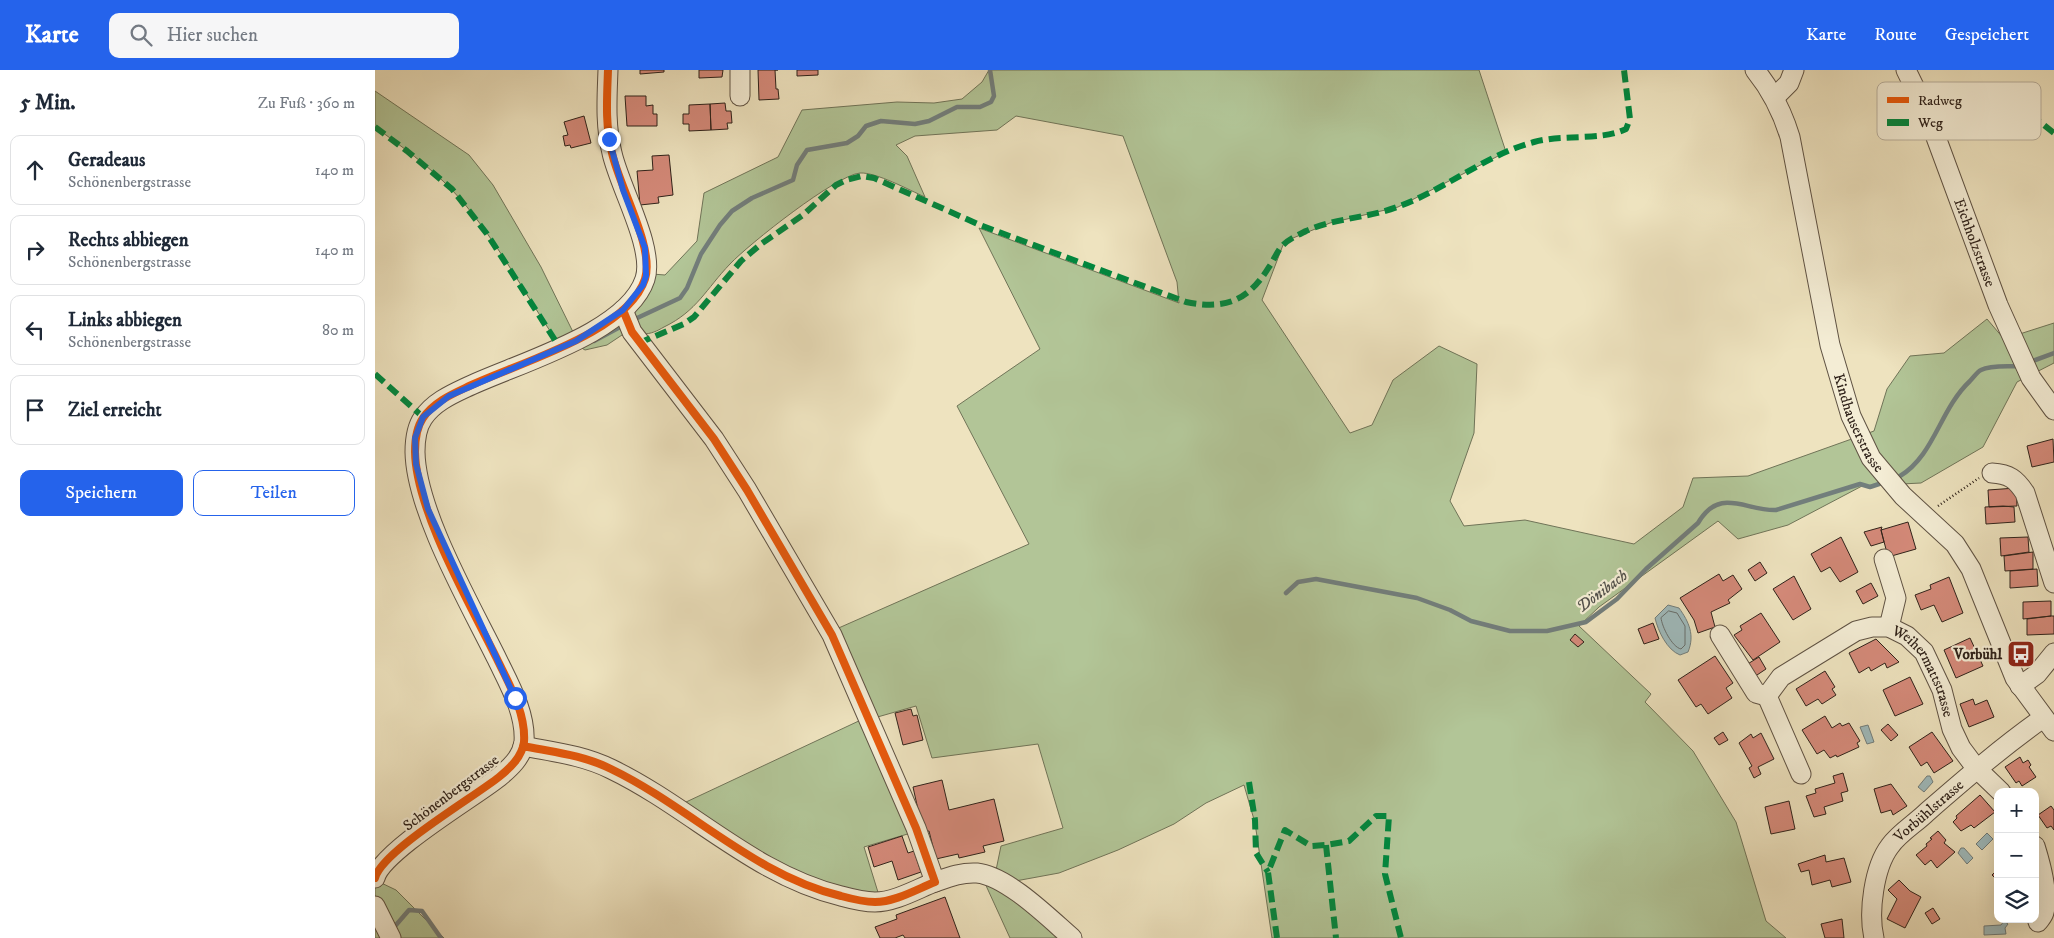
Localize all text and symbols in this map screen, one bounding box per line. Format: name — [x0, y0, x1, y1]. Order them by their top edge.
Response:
search box — [109, 13, 459, 58]
text: Karte — [25, 20, 79, 50]
icon: search — [127, 21, 155, 49]
text: Hier suchen — [167, 24, 258, 47]
text: Karte — [1806, 24, 1846, 46]
text: Route — [1874, 24, 1917, 46]
text: Gespeichert — [1945, 24, 2029, 46]
legend — [1877, 82, 2041, 140]
text: 5 Min. — [20, 90, 76, 116]
text: Radweg — [1918, 92, 1962, 110]
text: Zu Fuß · 360 m — [258, 93, 355, 113]
text: Weg — [1917, 114, 1943, 132]
route end — [598, 128, 621, 151]
text: Geradeaus — [68, 149, 145, 172]
icon: ahead — [21, 156, 49, 184]
text: 140 m — [315, 160, 354, 180]
text: Schönenbergstrasse — [68, 172, 191, 192]
street label: Eichholzstrasse — [1950, 196, 2000, 289]
text: Rechts abbiegen — [68, 229, 189, 252]
icon: right — [21, 236, 49, 264]
text: 140 m — [315, 240, 354, 260]
text: Schönenbergstrasse — [68, 252, 191, 272]
text: Links abbiegen — [68, 309, 182, 332]
icon: left — [21, 316, 49, 344]
text: 80 m — [322, 320, 354, 340]
text: Schönenbergstrasse — [68, 332, 191, 352]
street label: Kindhauserstrasse — [1829, 371, 1888, 476]
icon: arrive — [21, 396, 49, 424]
text: Ziel erreicht — [68, 399, 162, 422]
button: Speichern — [20, 470, 183, 516]
button: Teilen — [193, 470, 355, 516]
water label: Dönibach — [1572, 565, 1632, 617]
street label: Weihermattstrasse — [1888, 620, 1958, 719]
bus stop icon: Vorbühl — [2006, 639, 2036, 669]
place label: Vorbühl — [1953, 645, 2002, 664]
route start — [504, 687, 527, 710]
street label: Schönenbergstrasse — [399, 751, 503, 835]
street label: Vorbühlstrasse — [1889, 775, 1968, 846]
map controls — [1994, 788, 2039, 923]
button: + — [1994, 788, 2039, 833]
button: − — [1994, 833, 2039, 878]
button: layers — [1994, 878, 2039, 923]

